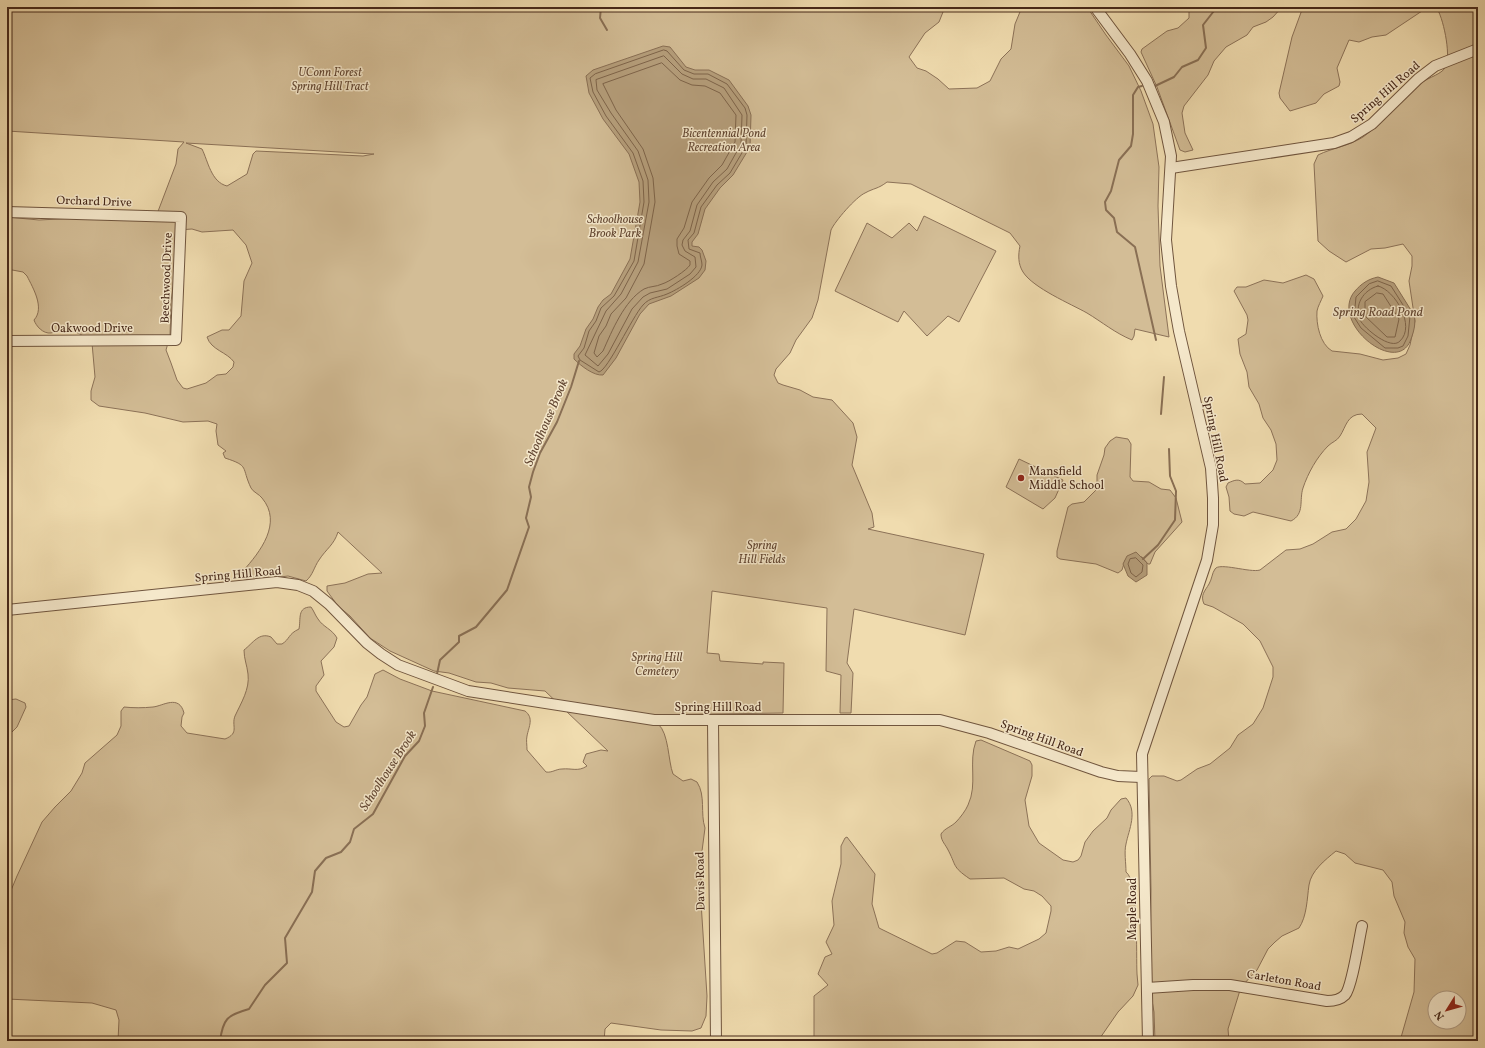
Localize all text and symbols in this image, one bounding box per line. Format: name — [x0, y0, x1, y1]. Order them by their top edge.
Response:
street label: Spring Hill Road — [1348, 58, 1424, 127]
park label: UConn Forest Spring Hill Tract — [291, 65, 370, 95]
park label: Bicentennial Pond Recreation Area — [682, 126, 766, 156]
street label: Orchard Drive — [56, 193, 132, 211]
park label: Schoolhouse Brook Park — [587, 212, 644, 242]
street label: Beechwood Drive — [157, 232, 177, 324]
water label: Spring Road Pond — [1333, 304, 1423, 322]
street label: Oakwood Drive — [51, 321, 133, 337]
water label: Schoolhouse Brook — [520, 376, 573, 469]
street label: Spring Hill Road — [1199, 395, 1231, 484]
place label: Mansfield Middle School — [1029, 464, 1104, 494]
marker: Mansfield Middle School — [1016, 473, 1026, 483]
park label: Spring Hill Fields — [738, 538, 786, 568]
street label: Spring Hill Road — [194, 563, 282, 587]
park label: Spring Hill Cemetery — [632, 650, 682, 680]
street label: Spring Hill Road — [674, 700, 762, 716]
street label: Spring Hill Road — [998, 717, 1086, 761]
water label: Schoolhouse Brook — [356, 727, 422, 815]
street label: Davis Road — [692, 851, 710, 911]
street label: Maple Road — [1125, 877, 1141, 940]
street label: Carleton Road — [1245, 967, 1322, 995]
north arrow — [1427, 990, 1467, 1030]
text: N — [1432, 1007, 1449, 1023]

